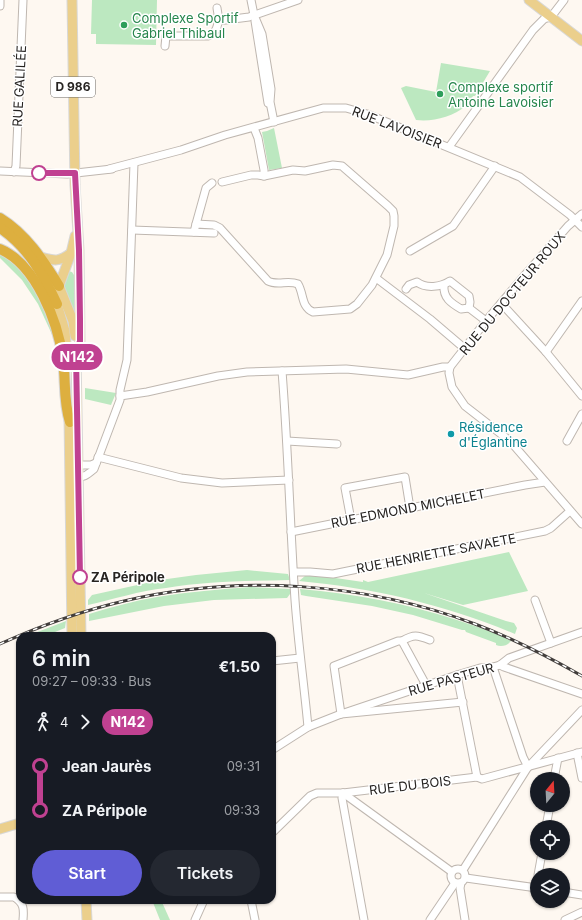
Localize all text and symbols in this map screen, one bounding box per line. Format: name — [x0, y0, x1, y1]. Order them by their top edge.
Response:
place label: Complexe Sportif Gabriel Thibaul — [132, 10, 239, 41]
marker: Complexe Sportif Gabriel Thibaul — [119, 20, 129, 30]
street label: RUE GALILÉE — [9, 45, 29, 127]
road number: D 986 — [51, 77, 95, 97]
place label: Complexe sportif Antoine Lavoisier — [448, 79, 554, 110]
marker: Complexe sportif Antoine Lavoisier — [435, 89, 445, 99]
street label: RUE LAVOISIER — [350, 103, 444, 151]
unlabelled marker — [31, 165, 47, 181]
street label: RUE DU DOCTEUR ROUX — [456, 228, 568, 358]
line badge: N142 — [49, 344, 105, 370]
text: N142 — [60, 348, 95, 365]
place label: Résidence d'Églantine — [459, 419, 527, 450]
marker: Résidence d'Églantine — [446, 429, 456, 439]
street label: RUE EDMOND MICHELET — [329, 485, 487, 531]
street label: RUE HENRIETTE SAVAETE — [355, 530, 517, 576]
marker: ZA Péripole — [72, 569, 88, 585]
place label: ZA Péripole — [91, 569, 165, 585]
text: 6 min — [32, 645, 91, 671]
text: €1.50 — [219, 657, 260, 676]
street label: RUE PASTEUR — [406, 659, 496, 699]
text: 09:27 – 09:33 · Bus — [32, 673, 151, 689]
icon: walk — [32, 711, 54, 733]
icon: forward — [74, 711, 96, 733]
text: N142 — [110, 713, 145, 730]
text: 4 — [60, 714, 68, 730]
text: Jean Jaurès — [62, 757, 151, 776]
text: 09:31 — [227, 758, 260, 774]
street label: RUE DU BOIS — [368, 772, 452, 798]
north arrow — [530, 772, 570, 812]
map controls — [530, 772, 570, 908]
text: ZA Péripole — [62, 801, 147, 820]
text: 09:33 — [224, 802, 260, 818]
button: locate — [530, 820, 570, 860]
button: Start — [32, 850, 142, 896]
button: Tickets — [150, 850, 260, 896]
button: layers — [530, 868, 570, 908]

